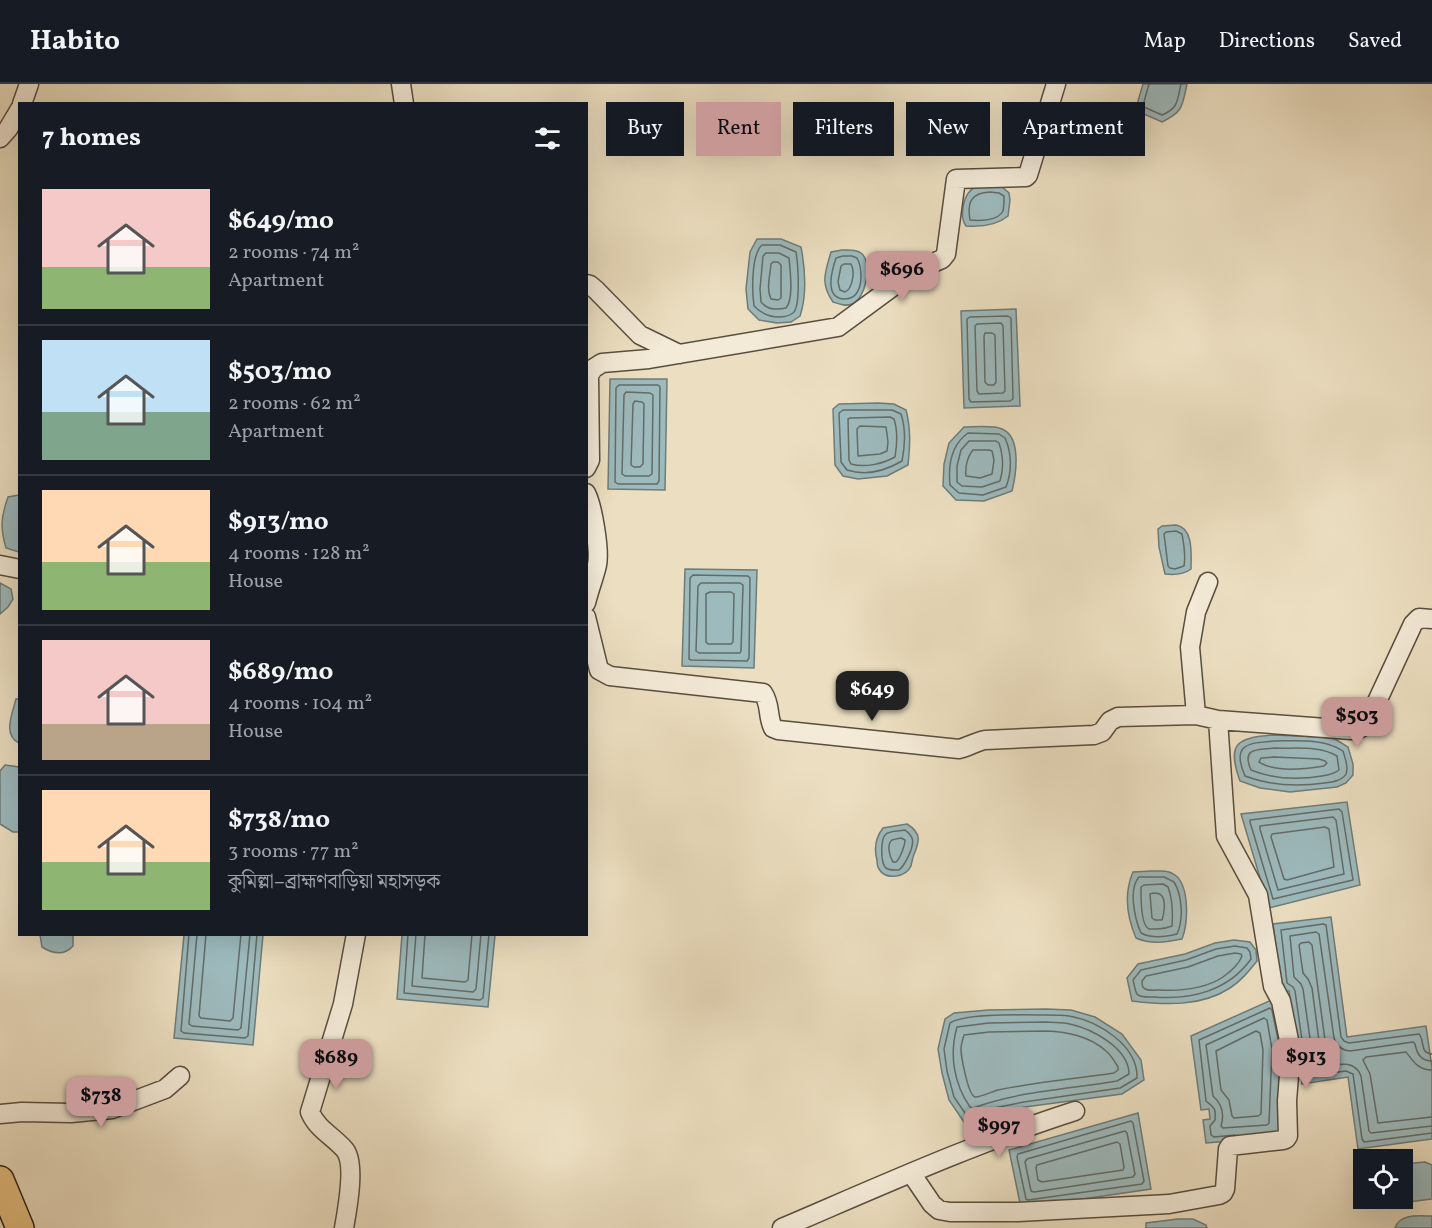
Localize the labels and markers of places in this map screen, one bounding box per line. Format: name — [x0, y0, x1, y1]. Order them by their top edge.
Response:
pin: $696 — [866, 251, 938, 302]
pin: $649 — [836, 671, 908, 722]
pin: $503 — [1321, 697, 1393, 748]
pin: $913 — [1270, 1038, 1342, 1089]
pin: $689 — [300, 1039, 372, 1090]
pin: $738 — [65, 1077, 137, 1128]
pin: $997 — [963, 1107, 1035, 1158]

